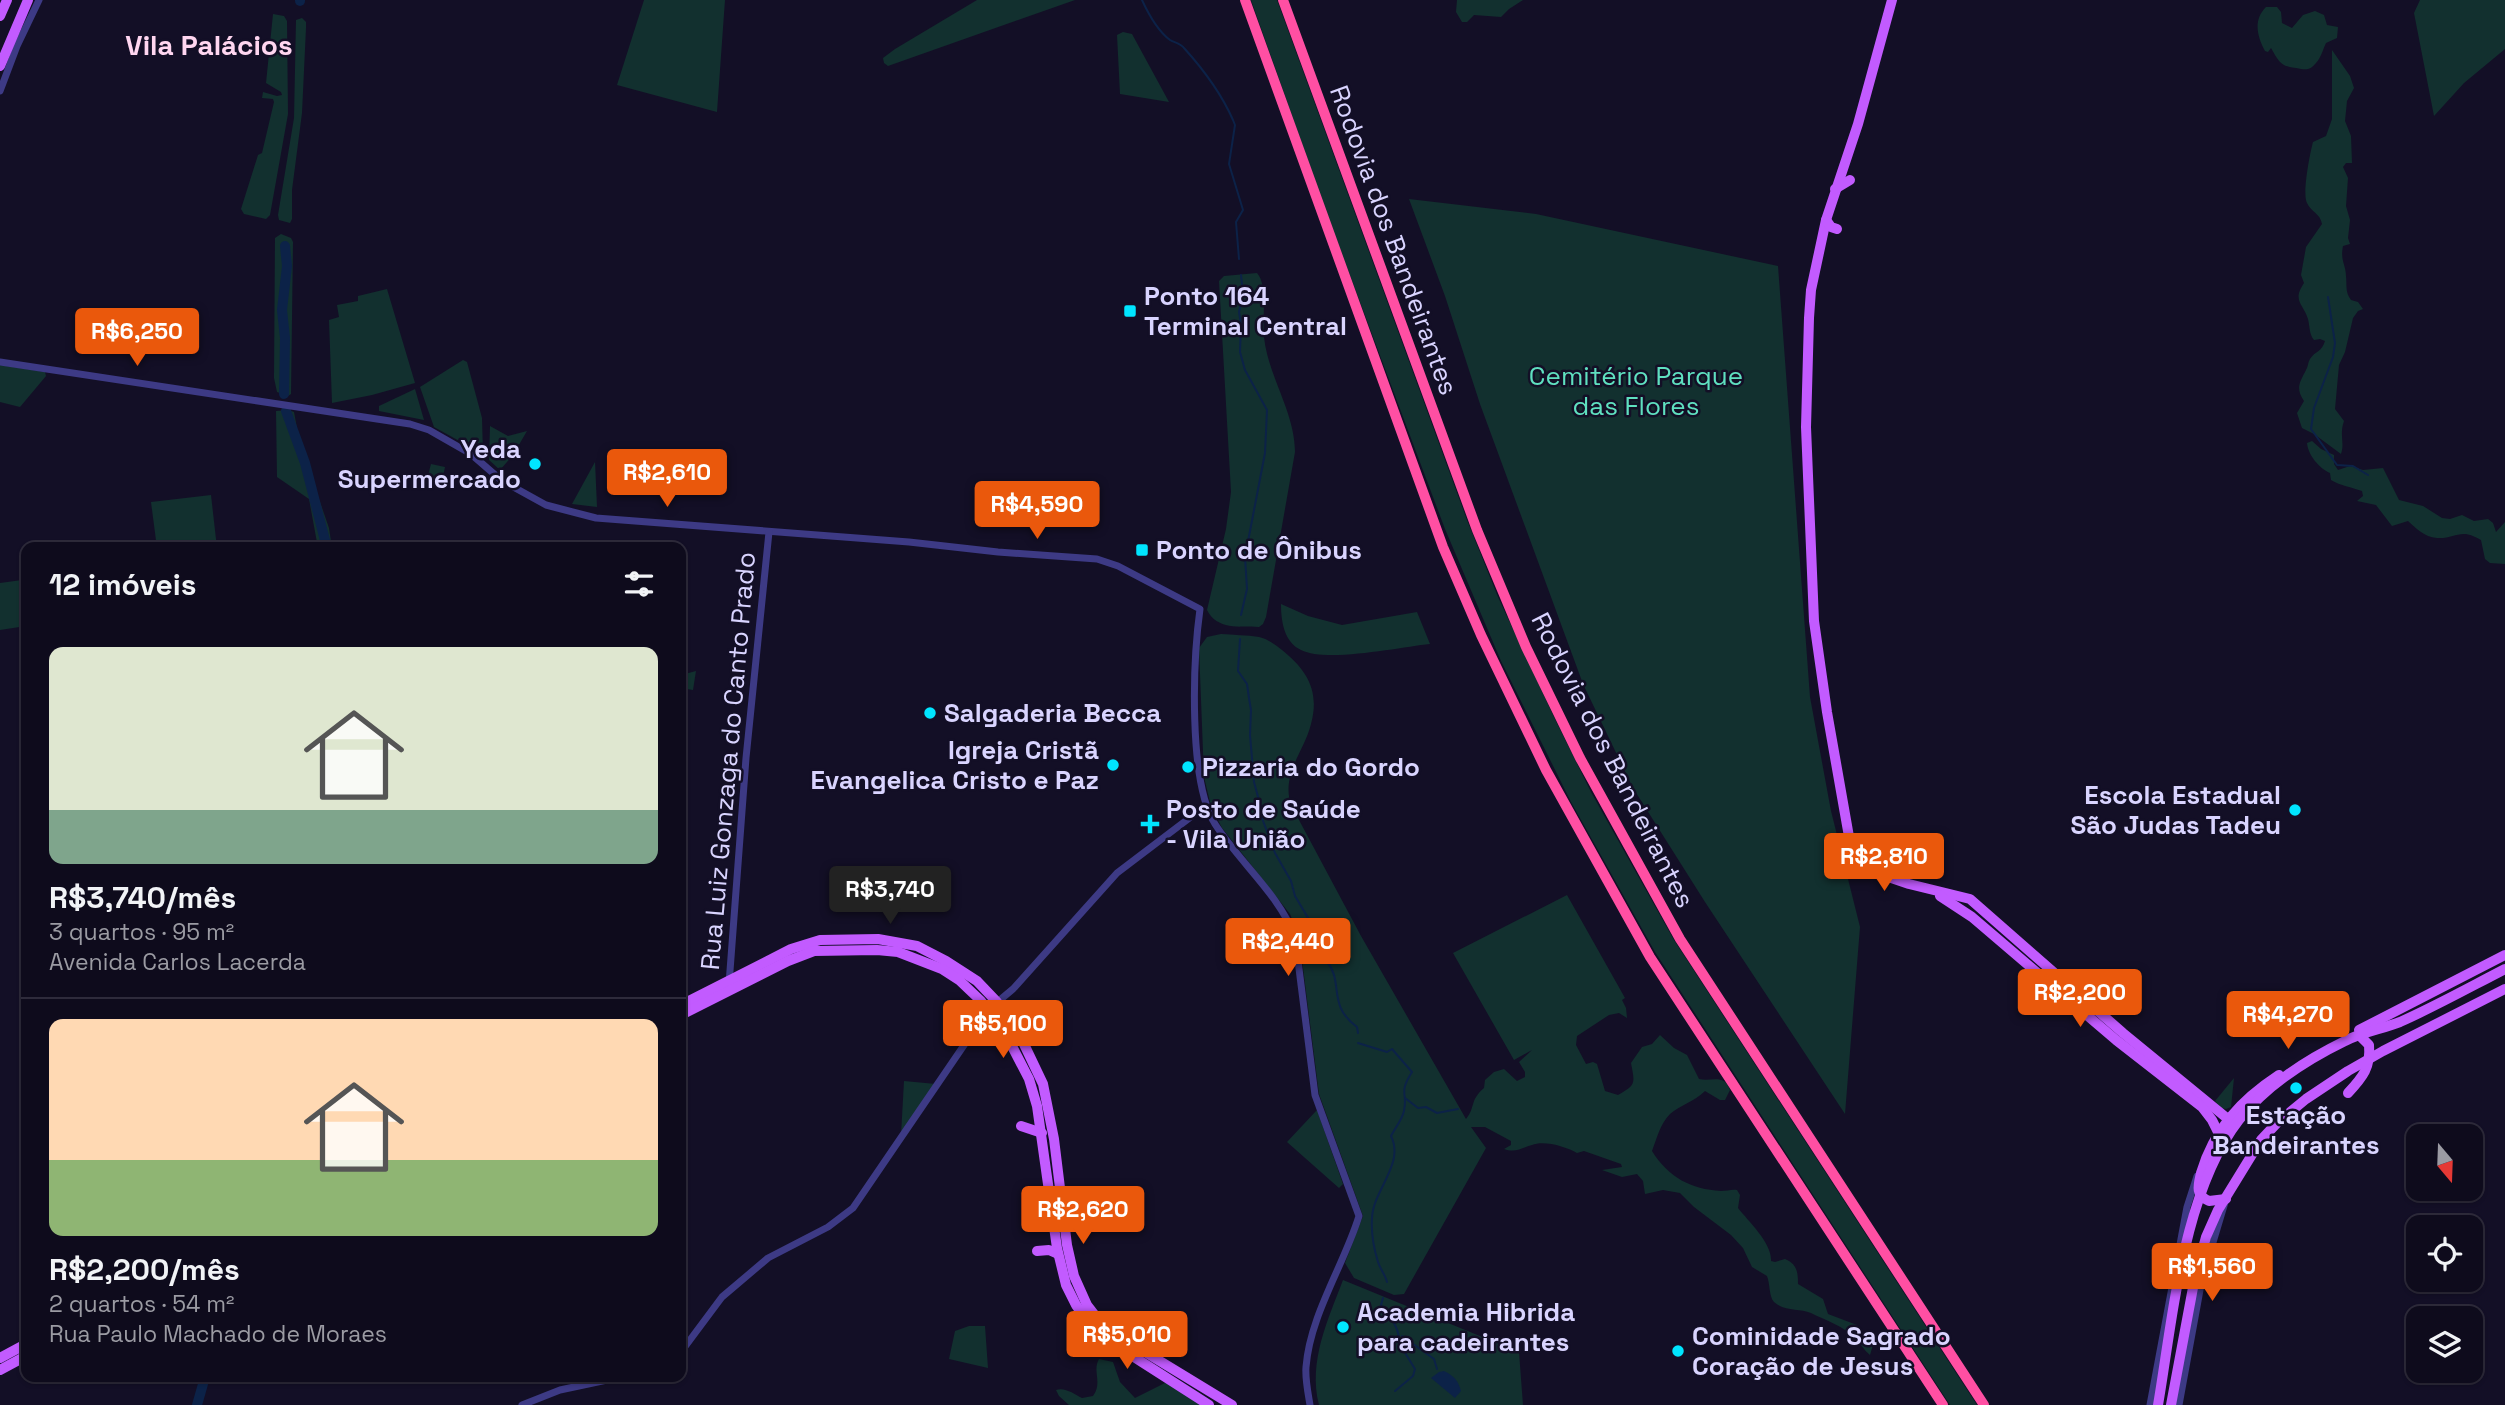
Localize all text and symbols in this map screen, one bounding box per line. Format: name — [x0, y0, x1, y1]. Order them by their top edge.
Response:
district label: Vila Palácios — [125, 27, 293, 63]
street label: Rodovia dos Bandeirantes — [1322, 81, 1466, 399]
place label: Ponto 164 Terminal Central — [1144, 279, 1347, 343]
marker: Ponto 164 Terminal Central — [1122, 303, 1138, 319]
pin: R$6,250 — [72, 308, 202, 368]
text: R$6,250 — [91, 316, 183, 346]
park label: Cemitério Parque das Flores — [1529, 359, 1743, 423]
place label: Yeda Supermercado — [338, 432, 521, 496]
pin: R$2,610 — [602, 449, 732, 509]
marker: Yeda Supermercado — [527, 456, 543, 472]
text: R$2,610 — [623, 457, 711, 487]
pin: R$4,590 — [972, 482, 1102, 541]
text: R$4,590 — [991, 489, 1083, 519]
place label: Ponto de Ônibus — [1156, 533, 1362, 567]
marker: Ponto de Ônibus — [1134, 542, 1150, 558]
street label: Rua Luiz Gonzaga do Canto Prado — [693, 551, 763, 971]
text: 12 imóveis — [49, 565, 197, 604]
icon: filters — [620, 565, 658, 603]
street label: Rodovia dos Bandeirantes — [1524, 607, 1702, 913]
icon: home — [291, 692, 417, 818]
place label: Salgaderia Becca — [944, 696, 1161, 730]
marker: Salgaderia Becca — [922, 705, 938, 721]
place label: Igreja Cristã Evangelica Cristo e Paz — [811, 733, 1099, 797]
place label: Pizzaria do Gordo — [1202, 750, 1420, 784]
marker: Igreja Cristã Evangelica Cristo e Paz — [1105, 757, 1121, 773]
marker: Pizzaria do Gordo — [1180, 759, 1196, 775]
place label: Escola Estadual São Judas Tadeu — [2071, 778, 2281, 842]
place label: Posto de Saúde - Vila União — [1166, 792, 1361, 856]
marker: Escola Estadual São Judas Tadeu — [2287, 802, 2303, 818]
marker: Posto de Saúde - Vila União — [1140, 814, 1160, 834]
pin: R$2,810 — [1819, 834, 1949, 893]
text: R$2,810 — [1840, 841, 1928, 871]
pin: R$3,740 — [825, 866, 955, 926]
text: R$3,740 — [845, 874, 935, 904]
text: R$3,740/mês — [49, 878, 236, 917]
text: 3 quartos · 95 m² — [49, 917, 234, 947]
pin: R$2,440 — [1223, 918, 1353, 978]
text: R$2,440 — [1241, 926, 1335, 956]
text: Avenida Carlos Lacerda — [49, 947, 306, 977]
pin: R$2,200 — [2015, 970, 2145, 1029]
text: R$2,200 — [2034, 977, 2126, 1007]
pin: R$4,270 — [2223, 992, 2353, 1051]
text: R$4,270 — [2243, 999, 2333, 1029]
pin: R$5,100 — [938, 1000, 1068, 1060]
text: R$5,100 — [959, 1008, 1047, 1038]
icon: home — [291, 1064, 417, 1190]
marker: Estação Bandeirantes — [2288, 1080, 2304, 1096]
place label: Estação Bandeirantes — [2212, 1098, 2380, 1162]
north arrow — [2406, 1124, 2483, 1200]
map controls — [2406, 1124, 2483, 1383]
pin: R$2,620 — [1018, 1186, 1148, 1246]
text: R$2,620 — [1037, 1194, 1129, 1224]
button: locate — [2406, 1215, 2483, 1292]
pin: R$1,560 — [2147, 1244, 2277, 1303]
text: R$2,200/mês — [49, 1250, 240, 1289]
text: R$1,560 — [2168, 1251, 2256, 1281]
text: 2 quartos · 54 m² — [49, 1289, 234, 1319]
place label: Academia Hibrida para cadeirantes — [1357, 1295, 1575, 1359]
button: layers — [2406, 1306, 2483, 1383]
pin: R$5,010 — [1062, 1312, 1192, 1371]
text: Rua Paulo Machado de Moraes — [49, 1319, 387, 1349]
text: R$5,010 — [1083, 1319, 1171, 1349]
marker: Academia Hibrida para cadeirantes — [1335, 1319, 1351, 1335]
place label: Cominidade Sagrado Coração de Jesus — [1692, 1319, 1951, 1383]
marker: Cominidade Sagrado Coração de Jesus — [1670, 1343, 1686, 1359]

